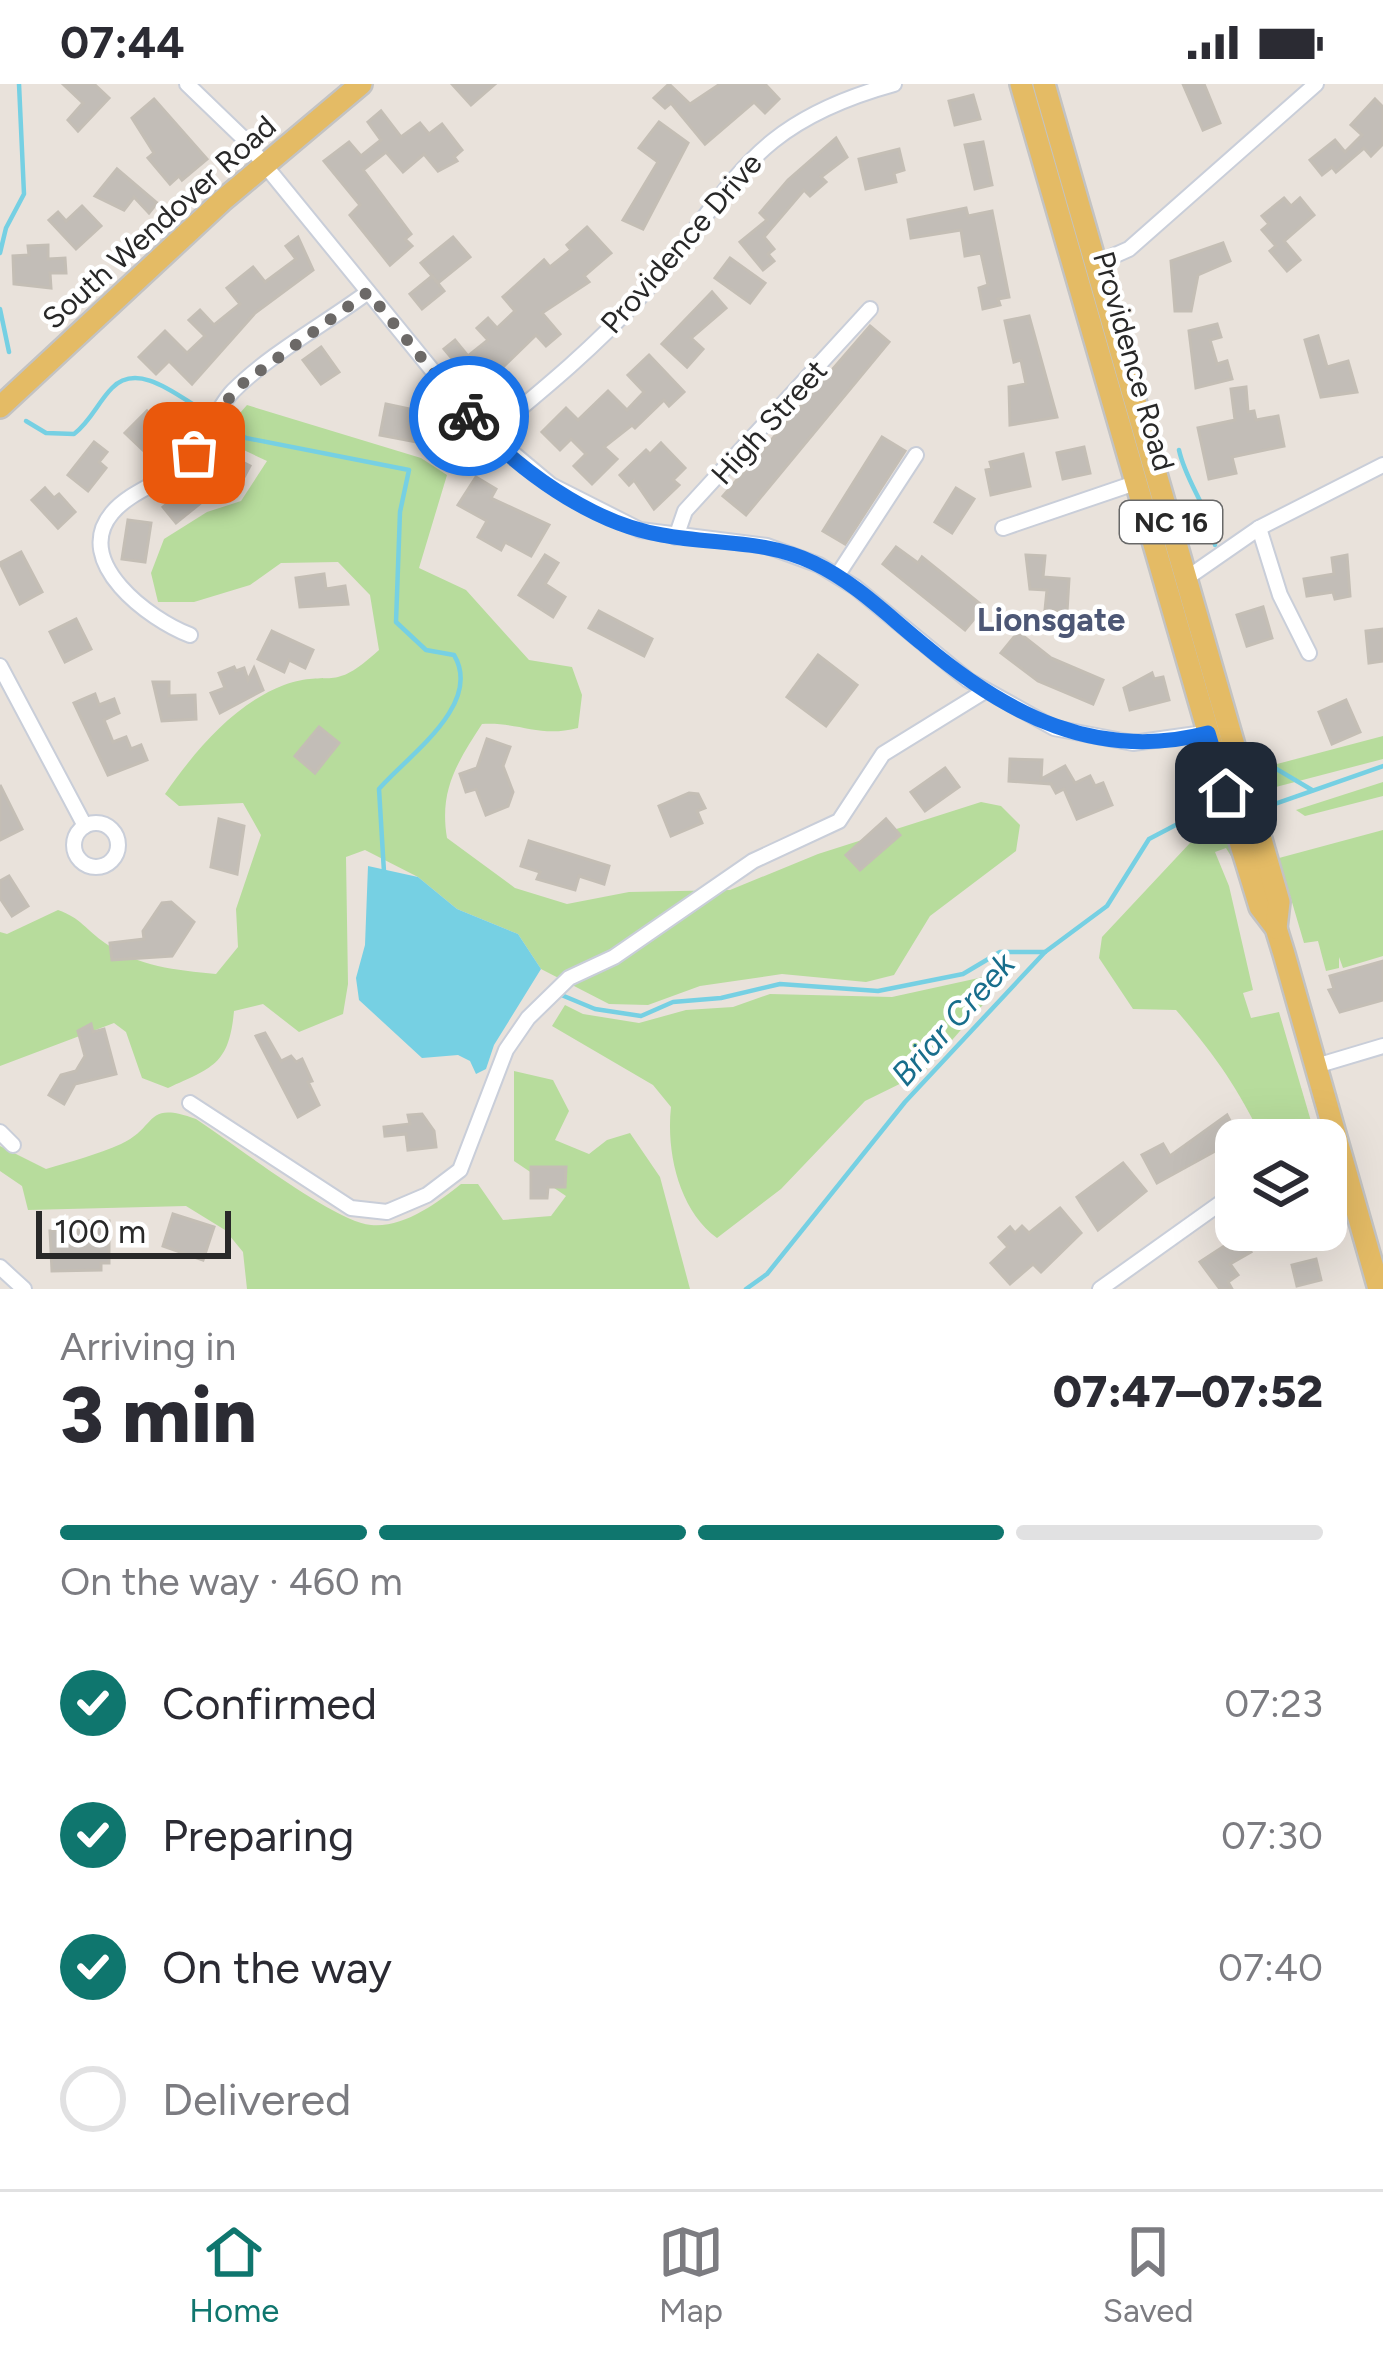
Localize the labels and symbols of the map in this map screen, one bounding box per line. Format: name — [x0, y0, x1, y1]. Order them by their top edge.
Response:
street label: South Wendover Road — [35, 107, 283, 337]
street label: Providence Drive — [593, 145, 769, 341]
street label: Providence Road — [1085, 247, 1183, 475]
street label: High Street — [703, 352, 835, 492]
courier — [409, 356, 529, 476]
pin — [143, 402, 245, 504]
road number: NC 16 — [1120, 501, 1222, 543]
district label: Lionsgate — [977, 600, 1125, 639]
pin — [1175, 742, 1277, 844]
water label: Briar Creek — [883, 944, 1023, 1093]
scale bar — [36, 1205, 231, 1258]

